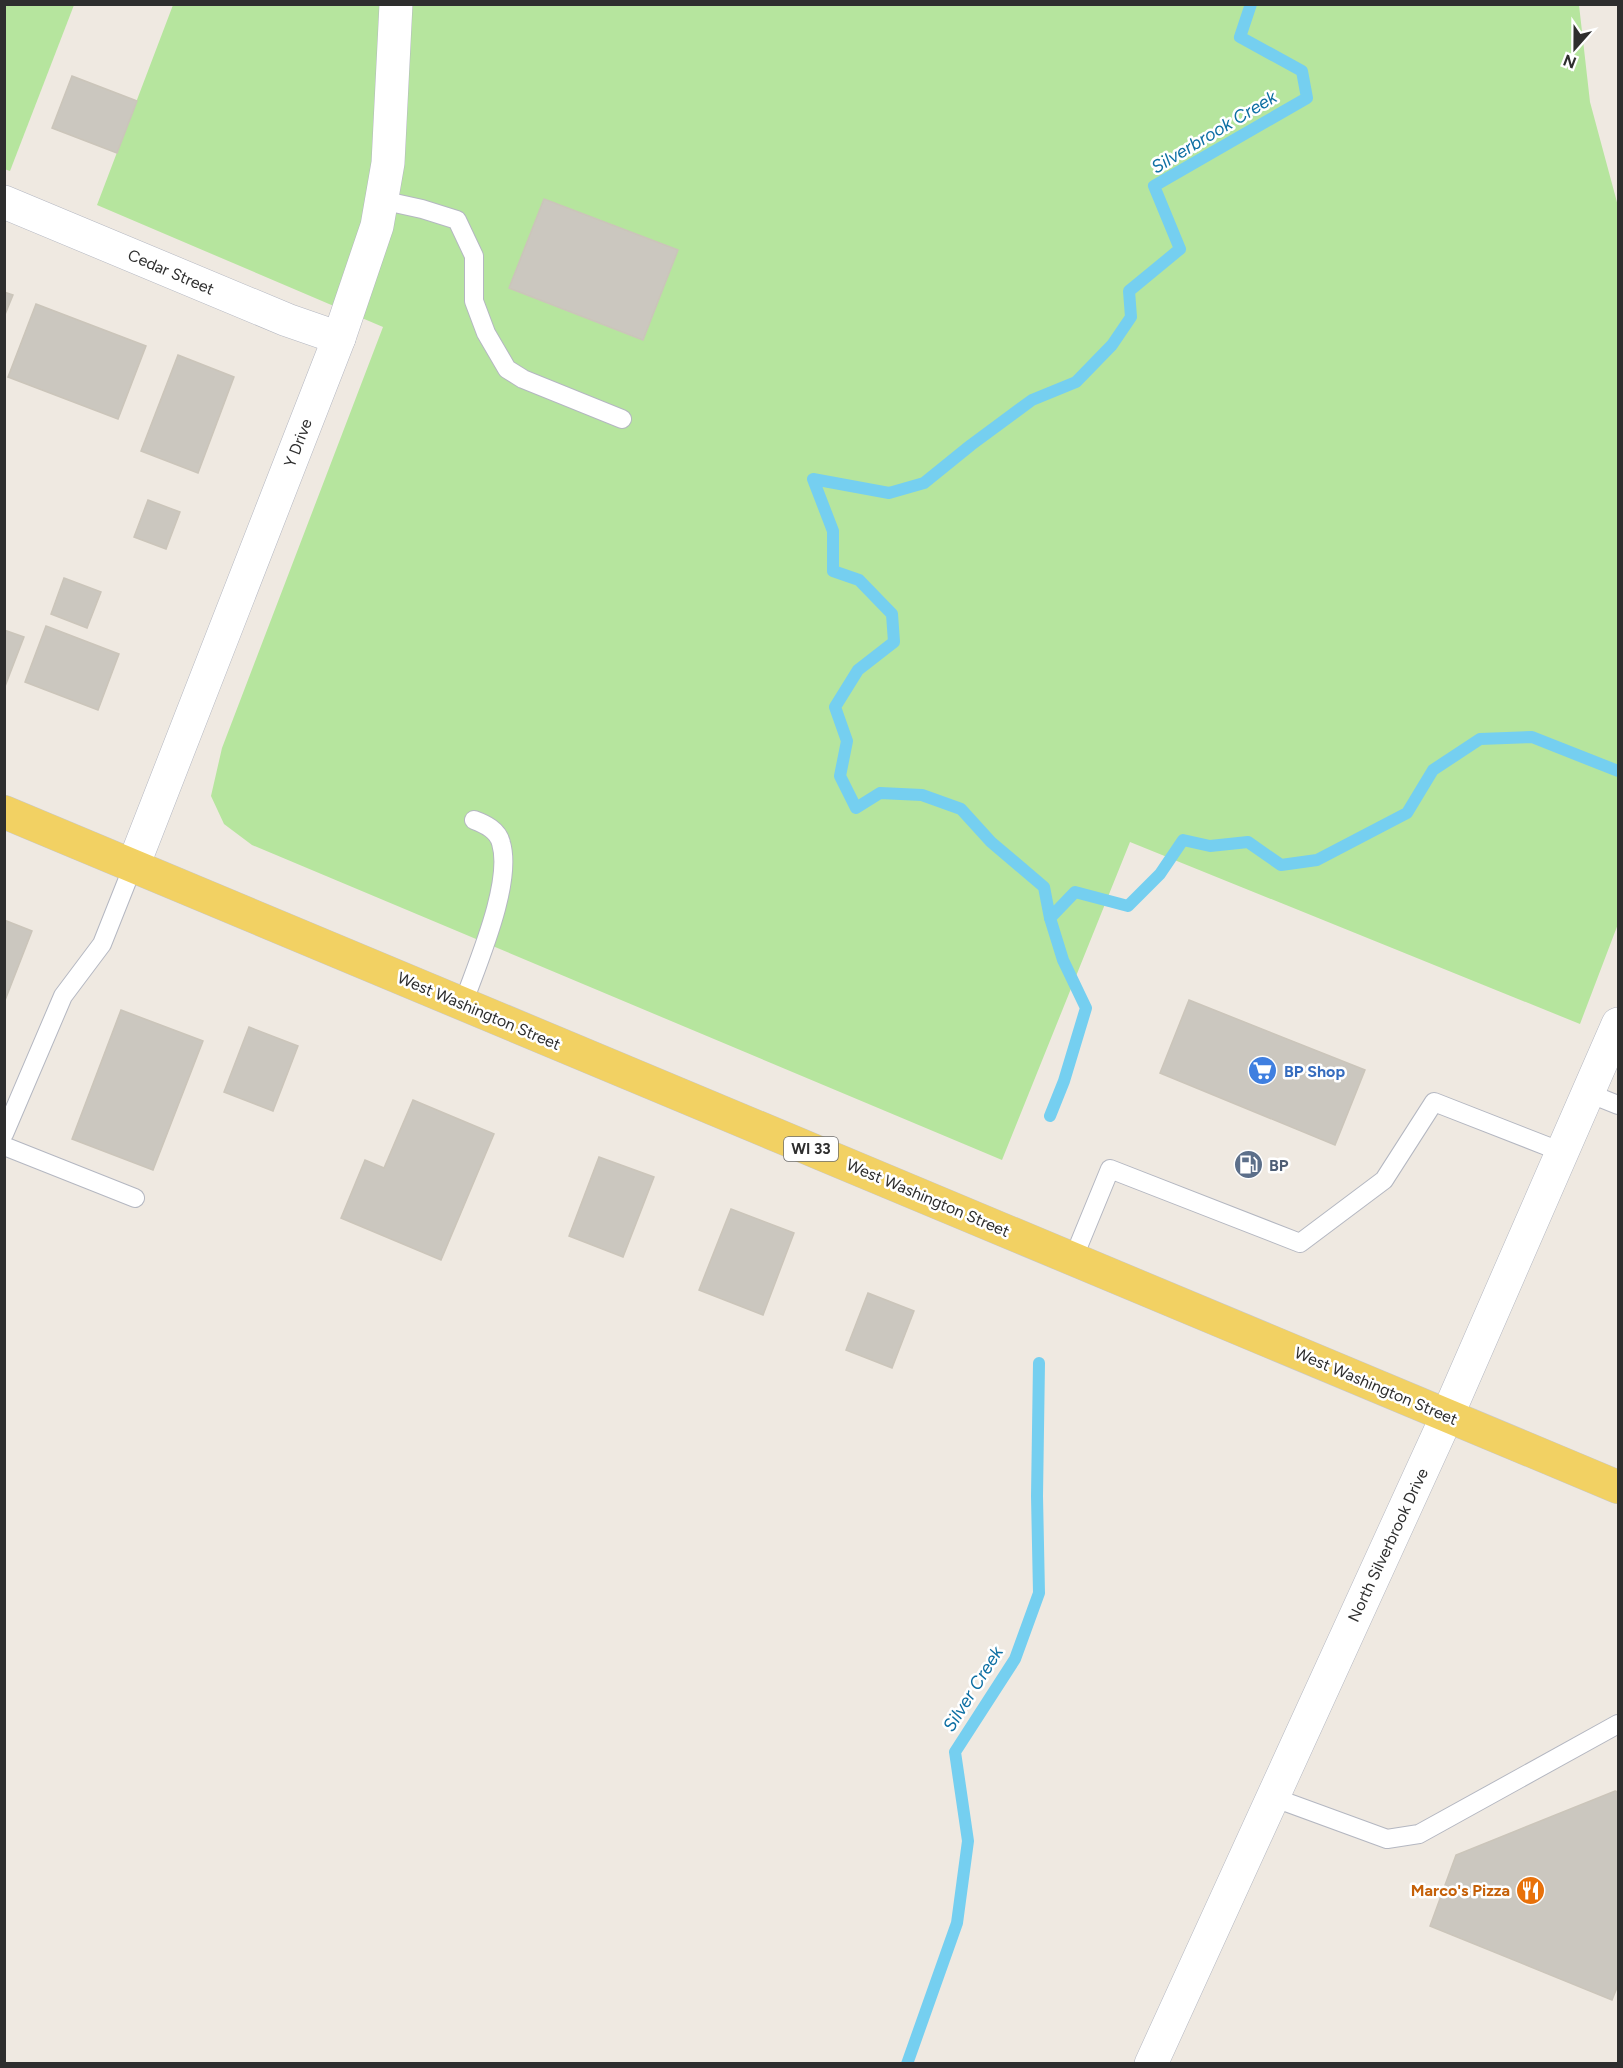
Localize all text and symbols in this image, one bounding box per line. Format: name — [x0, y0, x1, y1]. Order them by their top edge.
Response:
north arrow — [1545, 18, 1605, 78]
text: N — [1561, 50, 1579, 73]
water label: Silverbrook Creek — [1147, 85, 1282, 178]
street label: Cedar Street — [125, 245, 217, 299]
street label: Y Drive — [280, 416, 316, 470]
street label: West Washington Street — [395, 968, 563, 1054]
supermarket icon: BP Shop — [1247, 1055, 1279, 1087]
place label: BP Shop — [1284, 1062, 1345, 1081]
road number: WI 33 — [784, 1137, 838, 1161]
fuel station icon: BP — [1232, 1149, 1264, 1181]
street label: West Washington Street — [844, 1155, 1012, 1241]
place label: BP — [1269, 1156, 1289, 1175]
street label: West Washington Street — [1292, 1343, 1460, 1429]
street label: North Silverbrook Drive — [1344, 1465, 1432, 1625]
water label: Silver Creek — [938, 1641, 1009, 1736]
restaurant icon: Marco's Pizza — [1515, 1874, 1547, 1906]
place label: Marco's Pizza — [1411, 1881, 1510, 1900]

